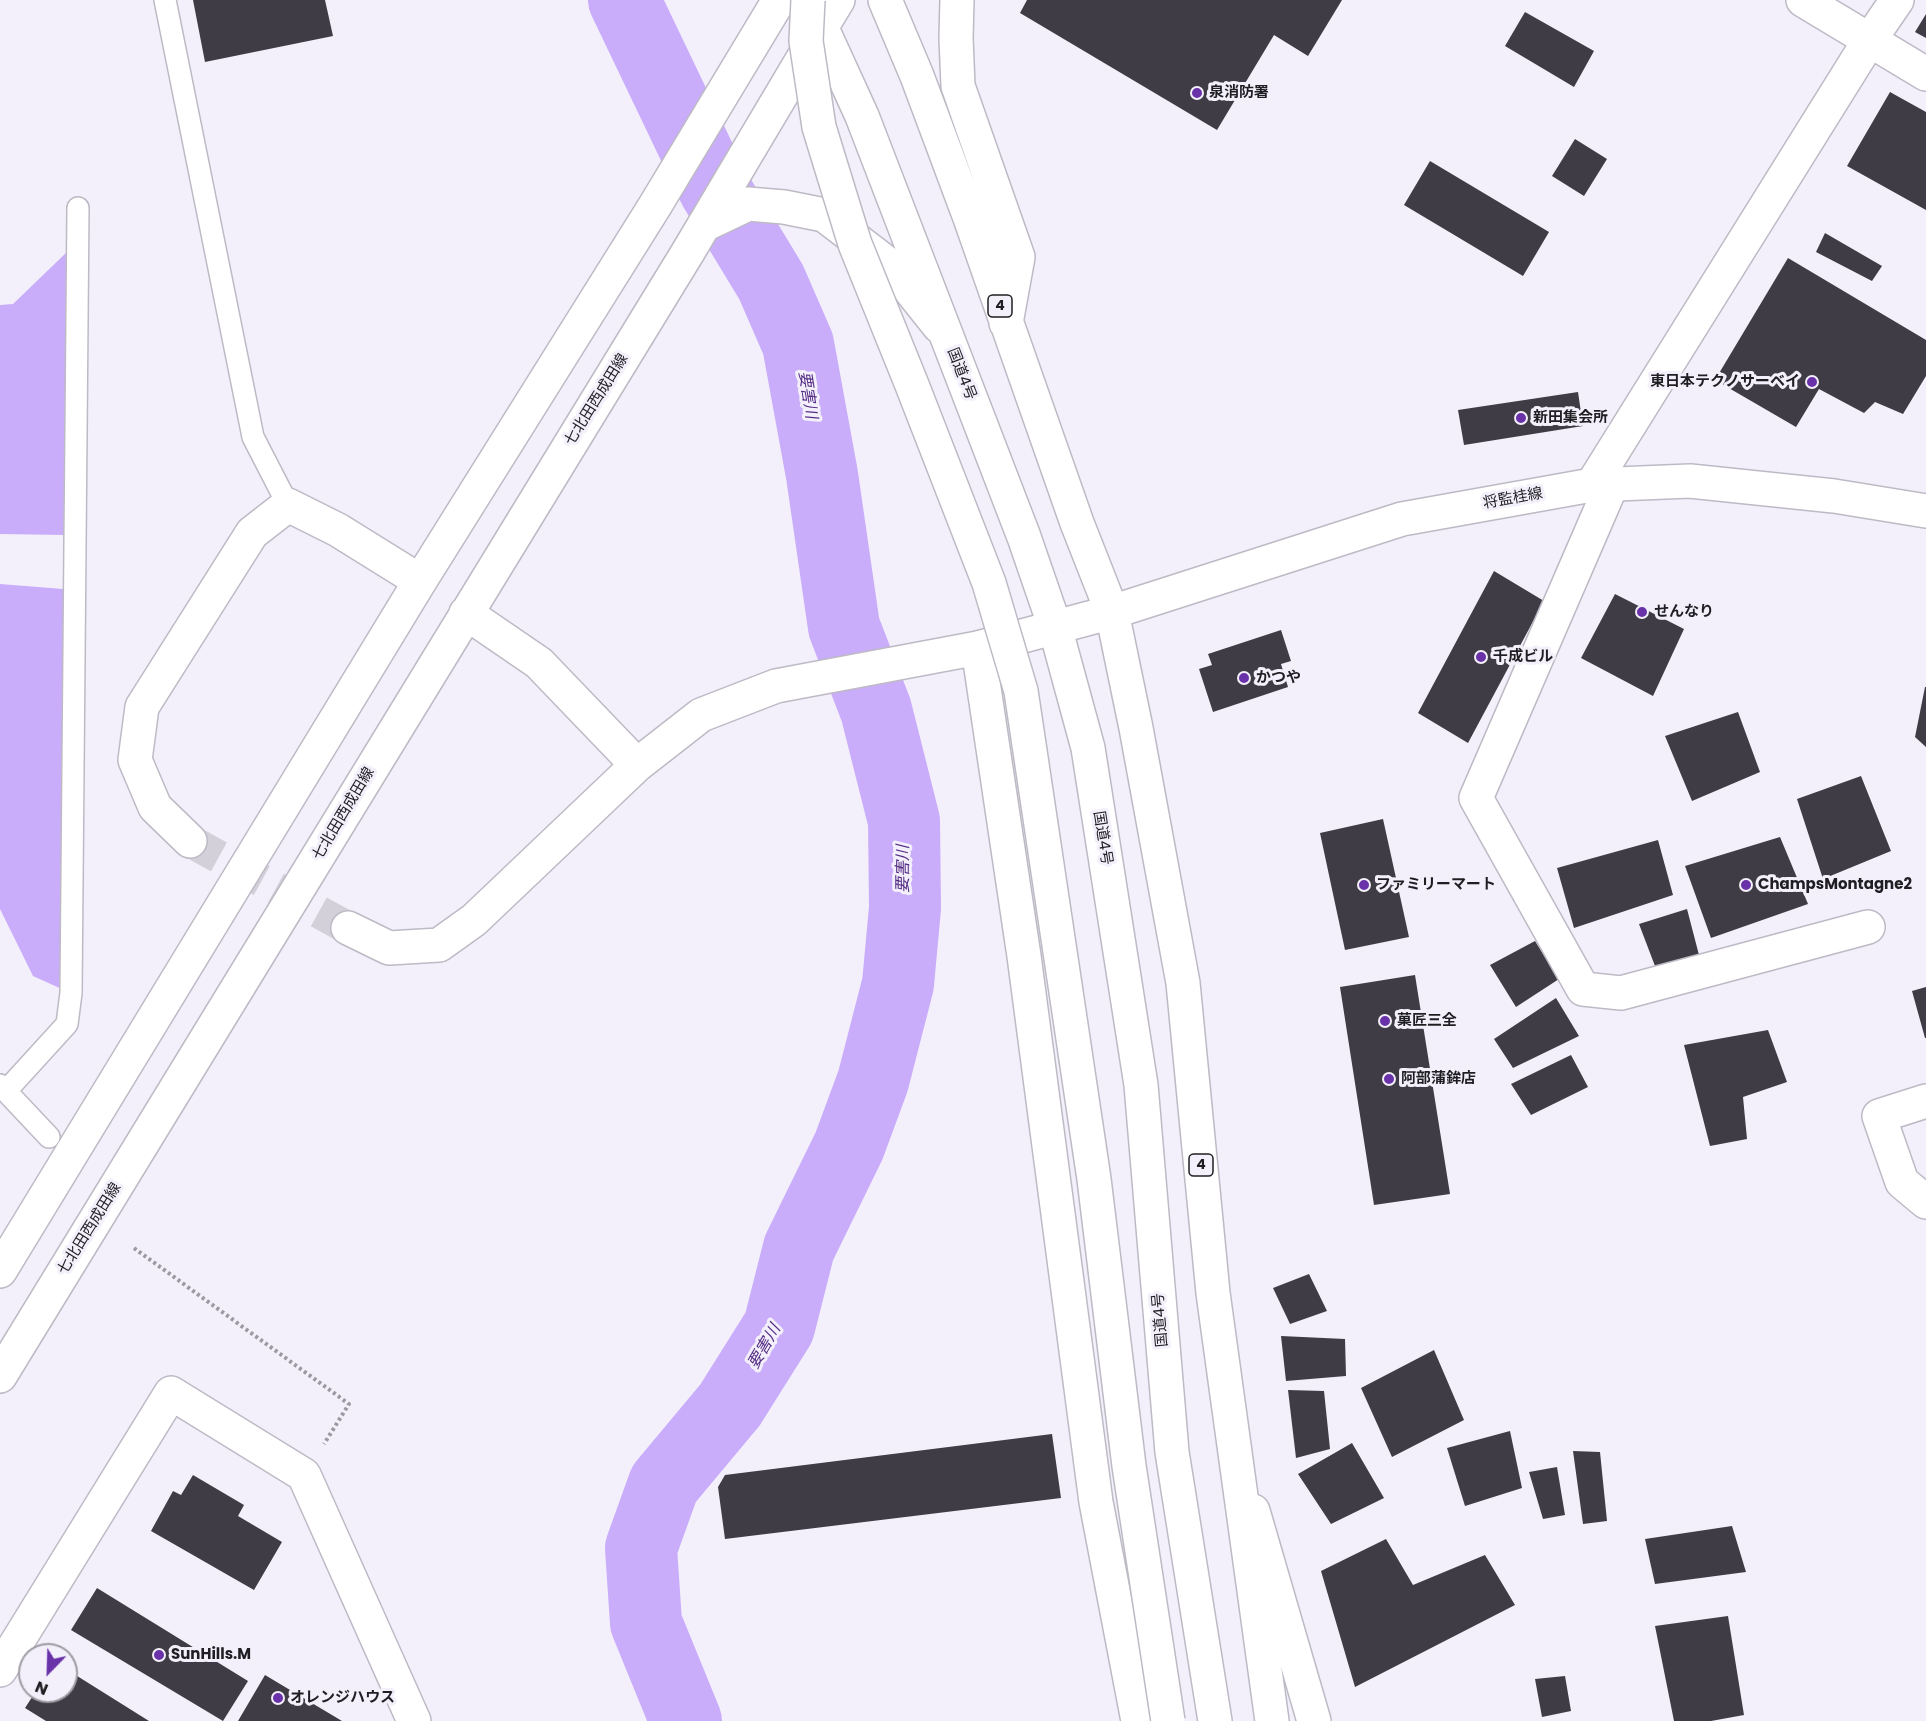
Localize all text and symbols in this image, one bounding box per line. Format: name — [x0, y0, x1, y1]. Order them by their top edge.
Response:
place label: 泉消防署 — [1209, 84, 1269, 102]
marker: 泉消防署 — [1190, 86, 1204, 100]
road number: 4 — [988, 295, 1012, 317]
street label: 国道4号 — [943, 345, 979, 403]
street label: 七北田西成田線 — [562, 351, 632, 449]
water label: 要害川 — [794, 370, 820, 420]
place label: 東日本テクノサーベイ — [1650, 373, 1800, 391]
marker: 東日本テクノサーベイ — [1805, 375, 1819, 389]
place label: 新田集会所 — [1533, 409, 1608, 427]
marker: 新田集会所 — [1514, 411, 1528, 425]
street label: 将監桂線 — [1482, 485, 1544, 513]
place label: せんなり — [1654, 603, 1714, 621]
marker: せんなり — [1635, 605, 1649, 619]
place label: 千成ビル — [1493, 648, 1553, 666]
marker: 千成ビル — [1474, 650, 1488, 664]
place label: かつや — [1256, 669, 1301, 687]
marker: かつや — [1237, 671, 1251, 685]
street label: 七北田西成田線 — [309, 764, 379, 864]
street label: 国道4号 — [1089, 810, 1115, 866]
water label: 要害川 — [894, 845, 914, 893]
place label: ファミリーマート — [1376, 876, 1496, 894]
place label: ChampsMontagne2 — [1758, 876, 1912, 894]
marker: ファミリーマート — [1357, 878, 1371, 892]
marker: ChampsMontagne2 — [1739, 878, 1753, 892]
place label: 菓匠三全 — [1397, 1012, 1457, 1030]
marker: 菓匠三全 — [1378, 1014, 1392, 1028]
place label: 阿部蒲鉾店 — [1401, 1070, 1476, 1088]
marker: 阿部蒲鉾店 — [1382, 1072, 1396, 1086]
road number: 4 — [1189, 1154, 1213, 1176]
street label: 七北田西成田線 — [55, 1180, 125, 1278]
street label: 国道4号 — [1150, 1292, 1172, 1348]
water label: 要害川 — [745, 1321, 785, 1373]
north arrow — [18, 1643, 78, 1703]
place label: SunHills.M — [171, 1646, 251, 1664]
marker: SunHills.M — [152, 1648, 166, 1662]
text: N — [32, 1675, 52, 1701]
place label: オレンジハウス — [290, 1689, 395, 1707]
marker: オレンジハウス — [271, 1691, 285, 1705]

